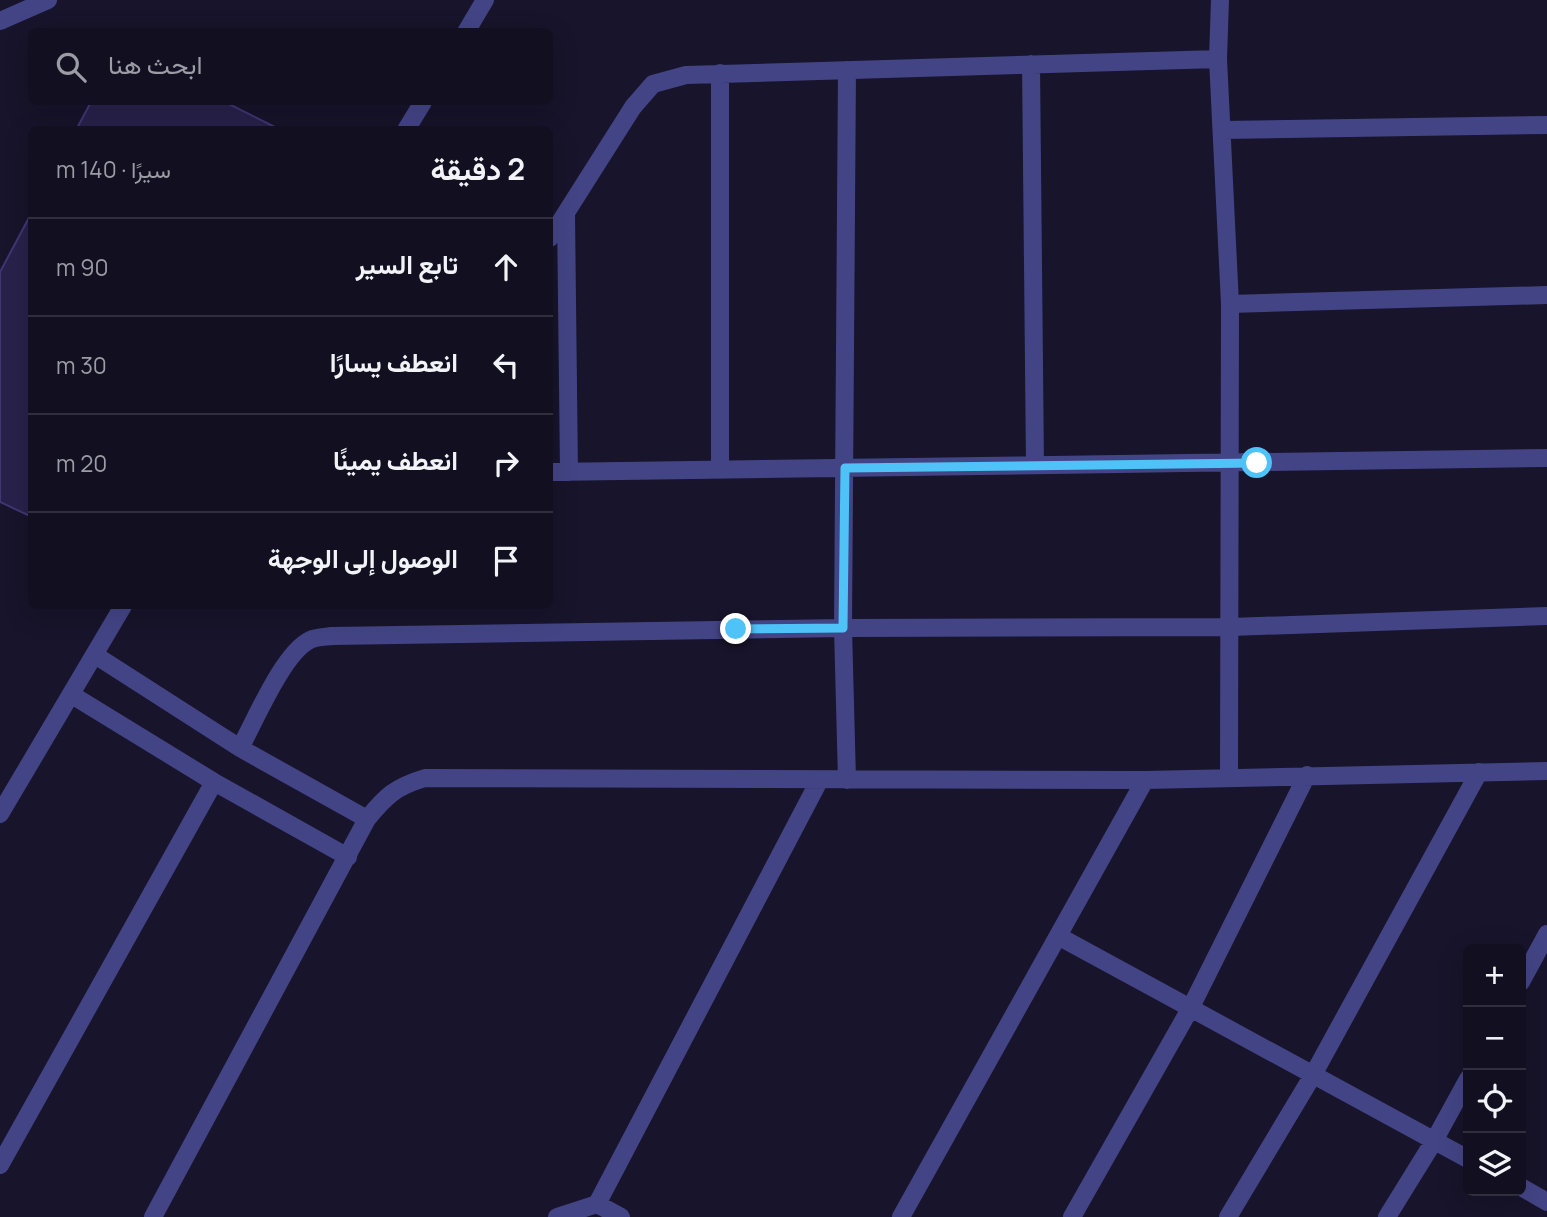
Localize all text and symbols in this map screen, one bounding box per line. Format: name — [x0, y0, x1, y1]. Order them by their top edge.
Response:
search box — [28, 28, 553, 105]
text: ابحث هنا — [108, 46, 202, 82]
icon: search — [52, 48, 90, 86]
text: 2 دقيقة — [430, 148, 525, 189]
text: سيرًا · 140 m — [56, 153, 171, 185]
text: تابع السير — [356, 246, 458, 282]
icon: ahead — [487, 248, 525, 286]
text: 90 m — [56, 251, 108, 283]
text: انعطف يسارًا — [330, 344, 458, 380]
icon: left — [487, 346, 525, 384]
text: 30 m — [56, 349, 107, 381]
text: انعطف يمينًا — [333, 442, 458, 478]
icon: right — [487, 444, 525, 482]
text: 20 m — [56, 447, 107, 479]
route start — [1241, 447, 1272, 478]
text: الوصول إلى الوجهة — [268, 540, 458, 576]
icon: arrive — [487, 542, 525, 580]
route end — [720, 613, 751, 644]
map controls — [1463, 944, 1526, 1196]
button: + — [1463, 944, 1526, 1007]
button: − — [1463, 1007, 1526, 1070]
button: locate — [1463, 1070, 1526, 1133]
button: layers — [1463, 1133, 1526, 1196]

